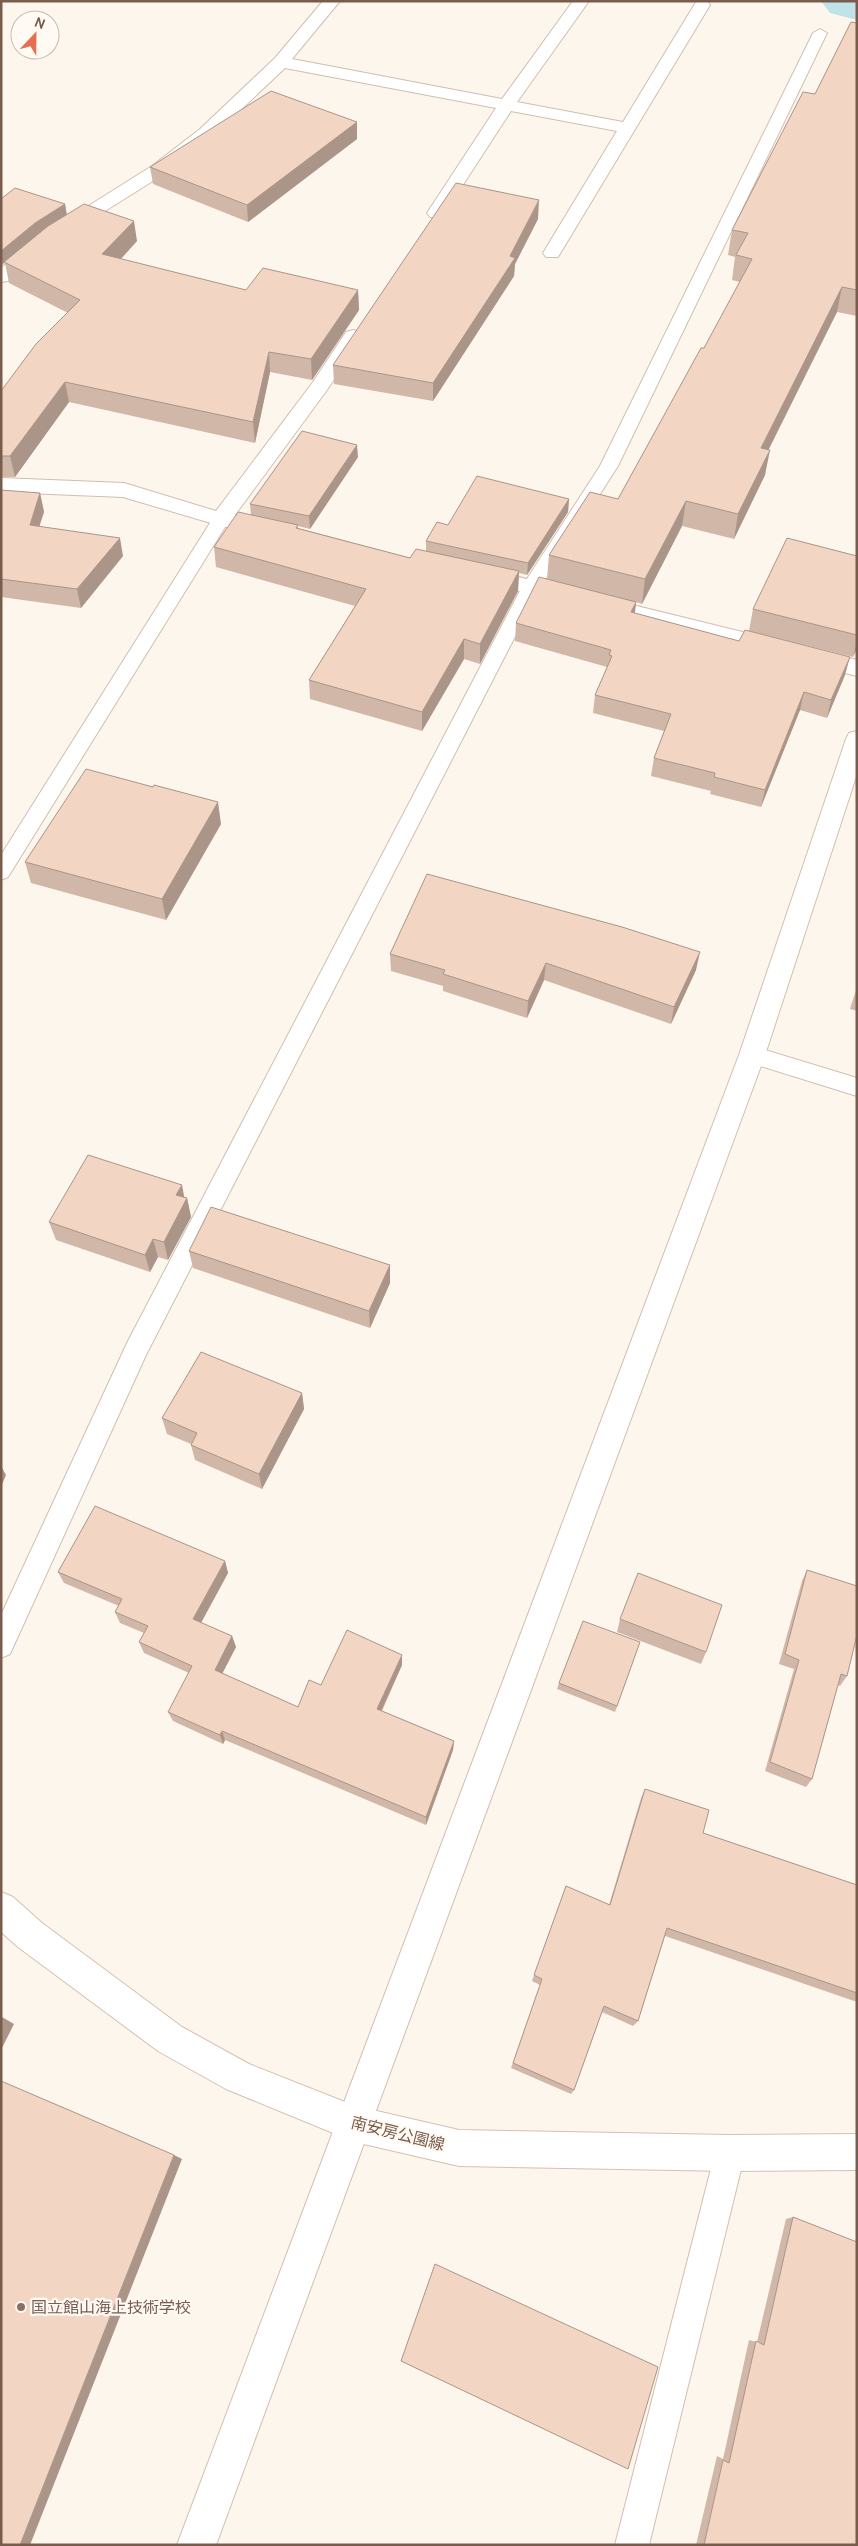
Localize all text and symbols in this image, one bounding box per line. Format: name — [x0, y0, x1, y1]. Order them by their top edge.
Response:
north arrow — [10, 10, 60, 60]
text: N — [32, 13, 48, 33]
street label: 南安房公園線 — [349, 2113, 447, 2154]
place label: 国立館山海上技術学校 — [31, 2298, 191, 2317]
marker: 国立館山海上技術学校 — [15, 2301, 27, 2313]

